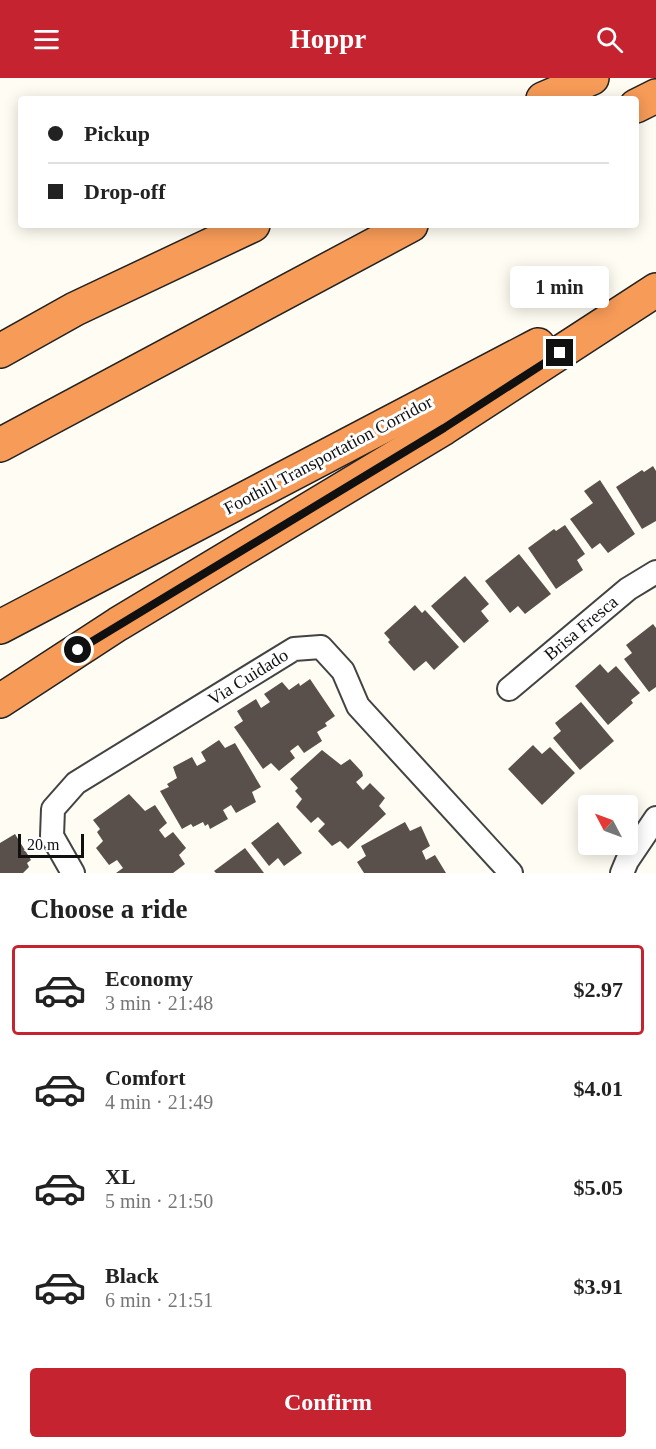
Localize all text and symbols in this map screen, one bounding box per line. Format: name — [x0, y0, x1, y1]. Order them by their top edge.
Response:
icon: menu — [30, 23, 63, 56]
icon: search — [593, 23, 626, 56]
text: Hoppr — [290, 24, 366, 54]
text: Pickup — [84, 121, 150, 146]
text: Drop-off — [84, 179, 165, 204]
callout: 1 min — [510, 266, 610, 308]
text: 1 min — [535, 276, 584, 298]
route end — [546, 339, 573, 366]
street label: Foothill Transportation Corridor — [220, 391, 436, 519]
street label: Brisa Fresca — [540, 592, 622, 664]
route start — [64, 636, 91, 663]
street label: Via Cuidado — [204, 645, 292, 709]
north arrow — [578, 795, 638, 855]
map controls — [578, 795, 638, 855]
scale bar — [18, 831, 84, 858]
text: 20 m — [27, 836, 59, 853]
text: Choose a ride — [30, 894, 188, 924]
icon: car — [33, 963, 87, 1017]
text: Economy — [105, 966, 193, 991]
text: $2.97 — [574, 977, 623, 1002]
text: 3 min · 21:48 — [105, 992, 213, 1014]
icon: car — [33, 1062, 87, 1116]
text: Comfort — [105, 1065, 186, 1090]
text: $4.01 — [574, 1076, 623, 1101]
text: 4 min · 21:49 — [105, 1091, 213, 1113]
icon: car — [33, 1161, 87, 1215]
text: XL — [105, 1164, 136, 1189]
text: $5.05 — [574, 1175, 623, 1200]
text: 5 min · 21:50 — [105, 1190, 213, 1212]
icon: car — [33, 1260, 87, 1314]
text: Black — [105, 1263, 159, 1288]
text: $3.91 — [574, 1274, 623, 1299]
text: 6 min · 21:51 — [105, 1289, 213, 1311]
button: Confirm — [30, 1368, 626, 1437]

